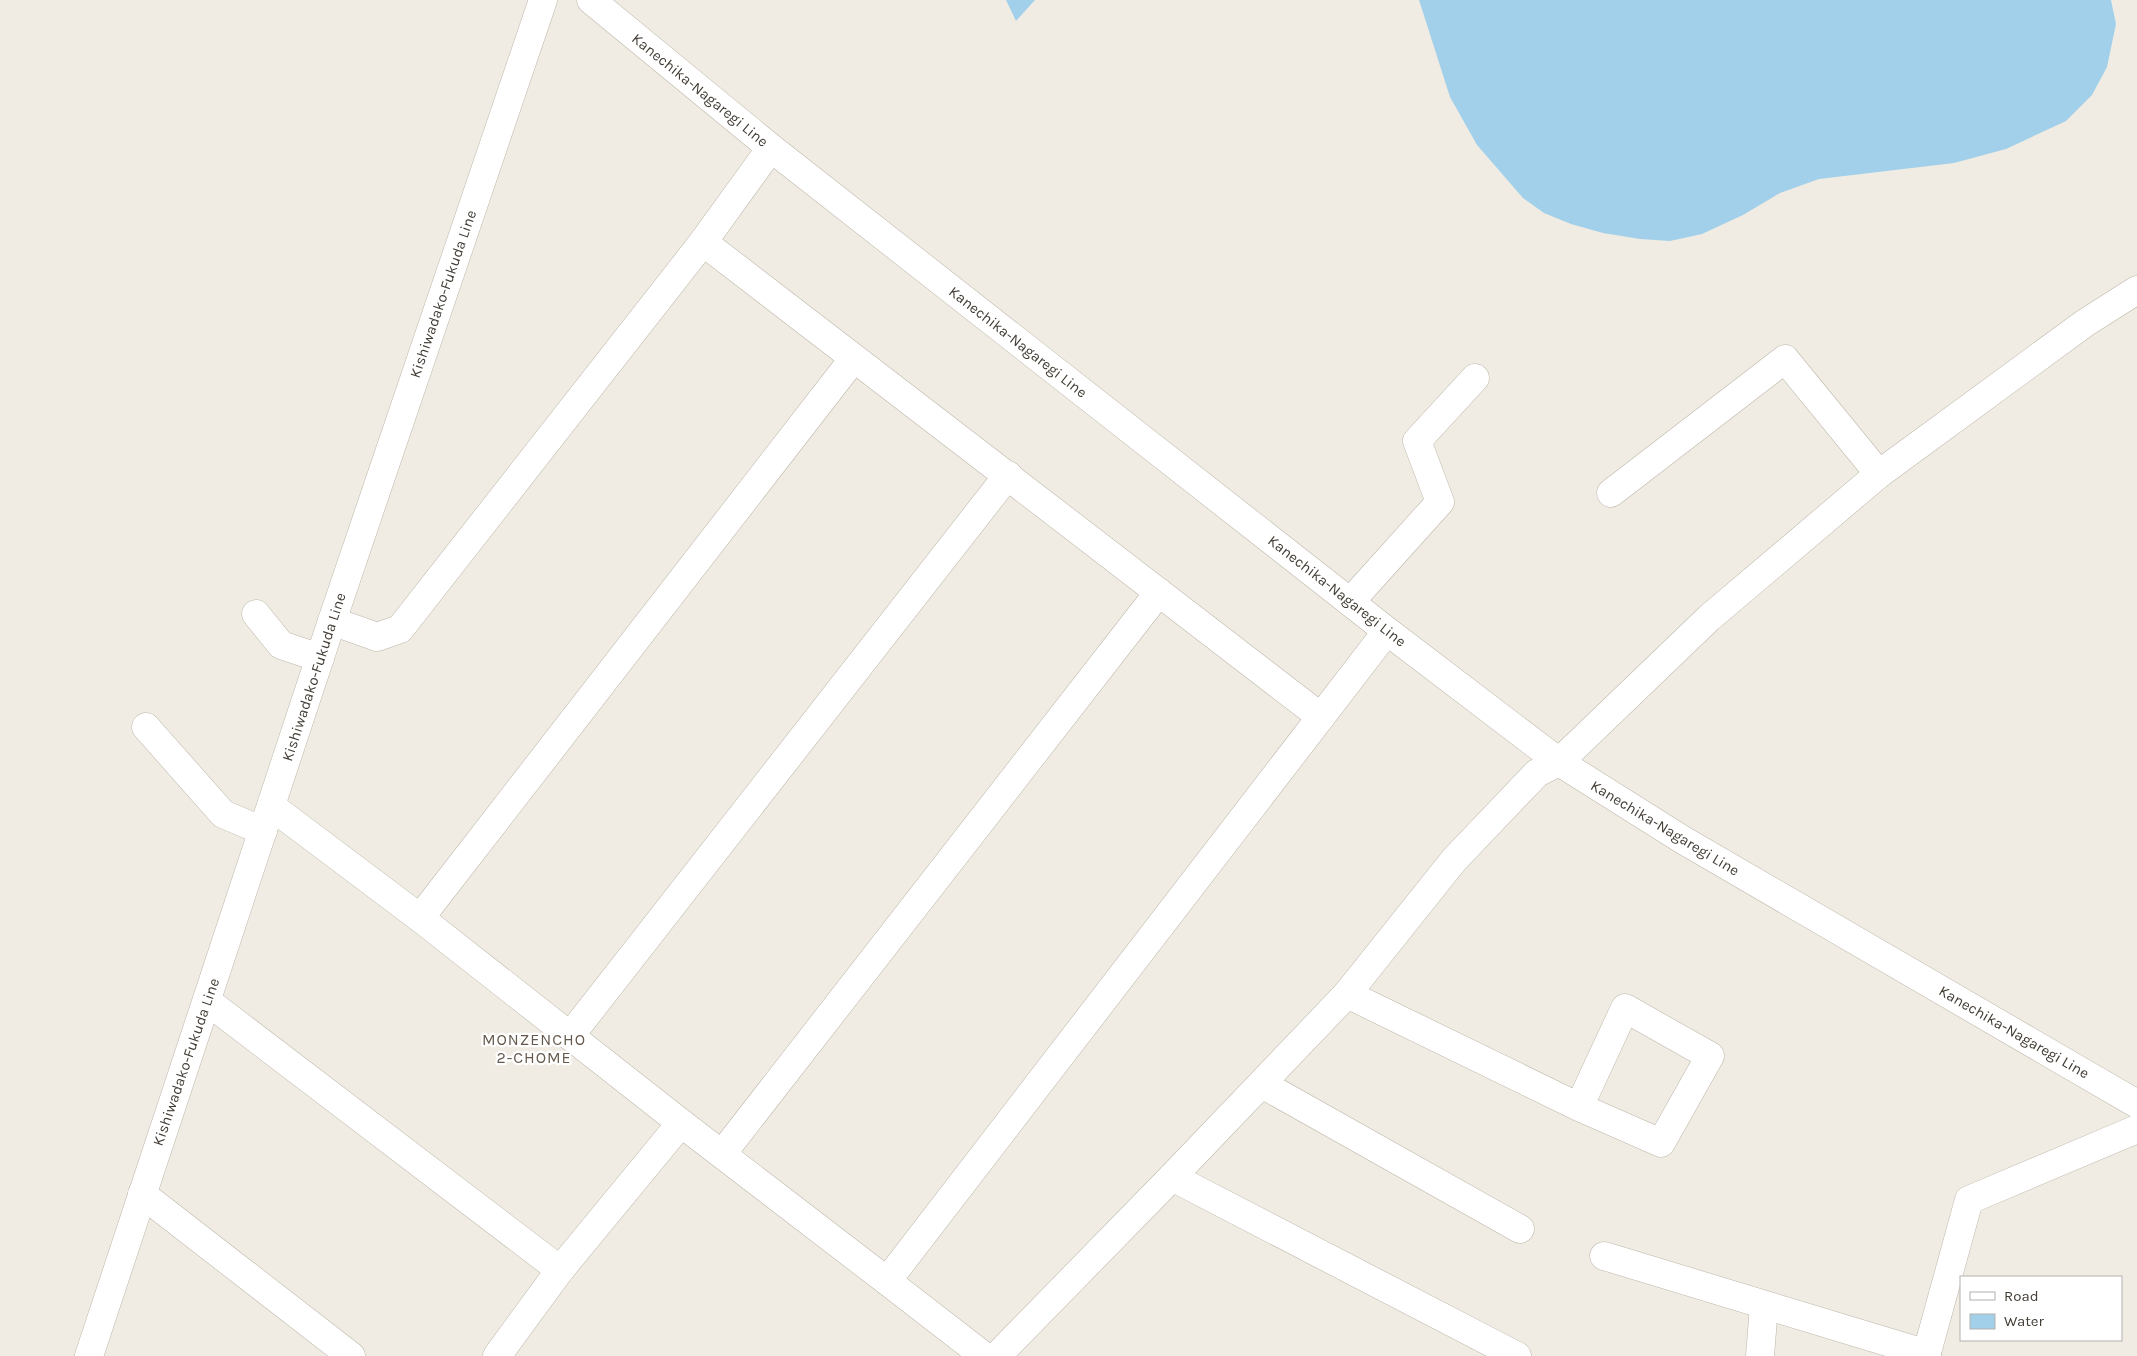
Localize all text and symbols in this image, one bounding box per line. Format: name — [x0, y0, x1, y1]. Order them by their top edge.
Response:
street label: Kanechika-Nagaregi Line — [628, 29, 772, 151]
street label: Kishiwadako-Fukuda Line — [406, 208, 480, 380]
street label: Kanechika-Nagaregi Line — [945, 282, 1091, 402]
street label: Kanechika-Nagaregi Line — [1264, 531, 1410, 651]
street label: Kishiwadako-Fukuda Line — [278, 590, 350, 764]
street label: Kanechika-Nagaregi Line — [1587, 776, 1743, 880]
street label: Kishiwadako-Fukuda Line — [149, 976, 223, 1148]
street label: Kanechika-Nagaregi Line — [1936, 982, 2092, 1082]
district label: MONZENCHO 2-CHOME — [482, 1030, 586, 1067]
legend — [1960, 1276, 2122, 1341]
text: Road — [2004, 1287, 2039, 1305]
text: Water — [2004, 1312, 2045, 1330]

